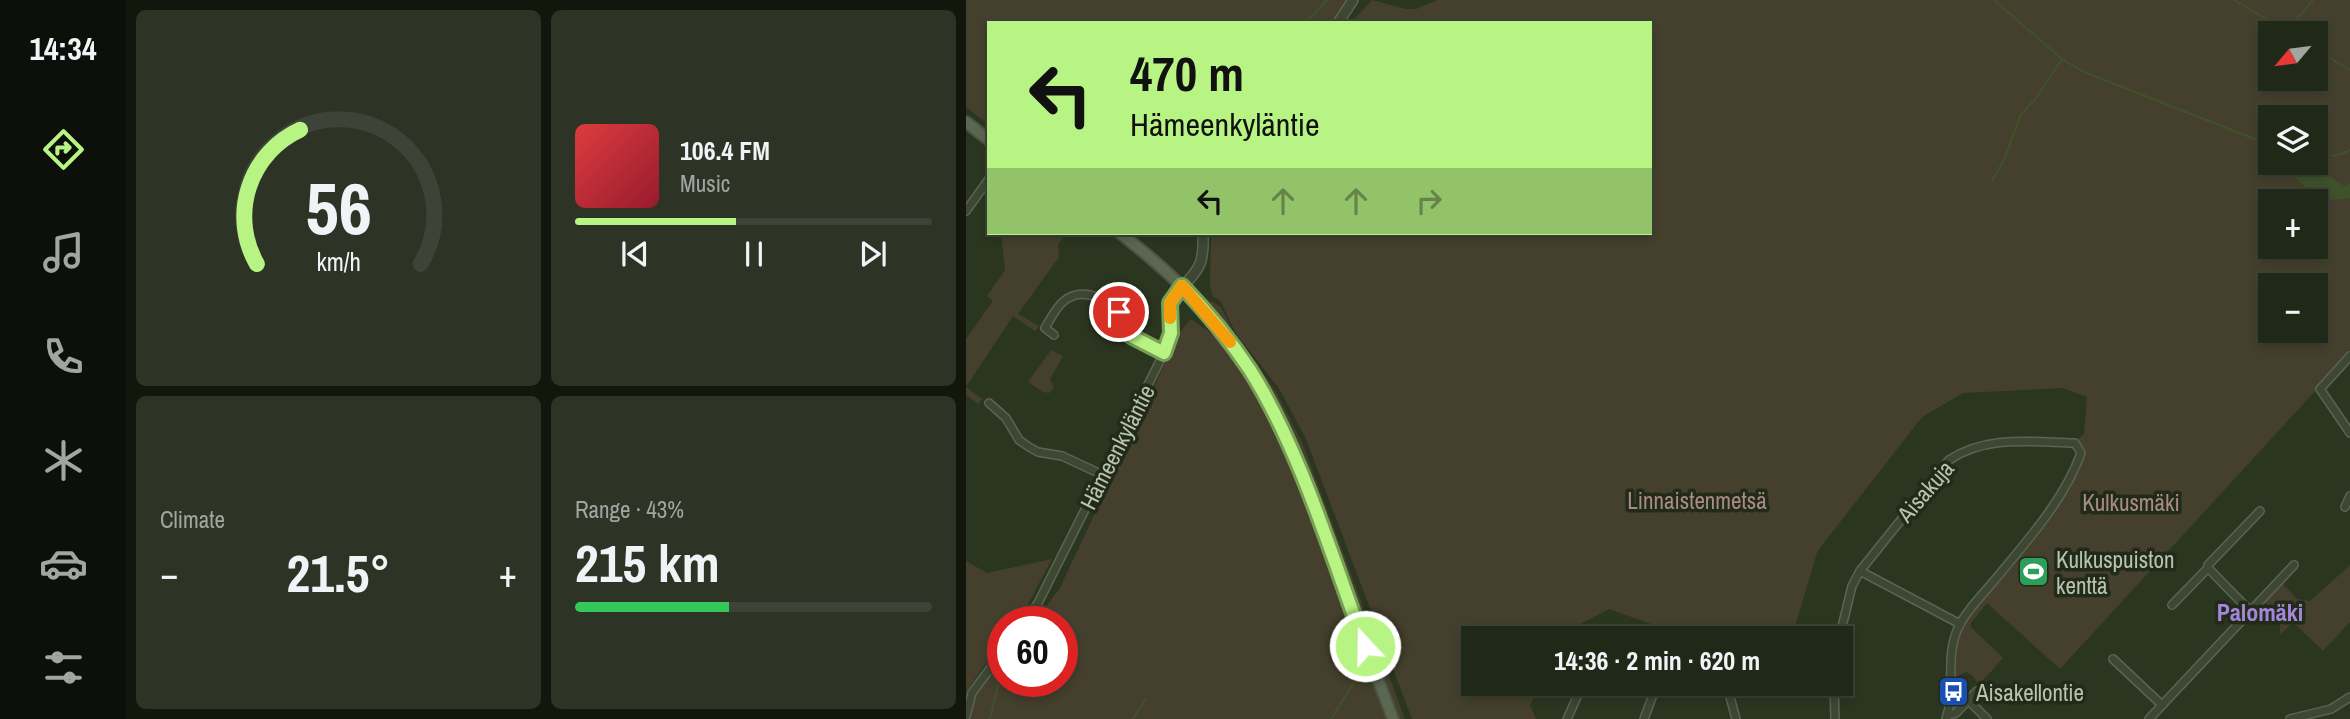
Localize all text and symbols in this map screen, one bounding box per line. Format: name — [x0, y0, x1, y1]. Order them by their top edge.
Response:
north arrow — [2258, 21, 2328, 91]
map controls — [2258, 21, 2328, 343]
text: 14:34 — [29, 27, 97, 70]
text: 470 m — [1130, 40, 1244, 106]
icon: left — [1015, 49, 1106, 140]
text: Hämeenkyläntie — [1130, 103, 1320, 146]
button: layers — [2258, 105, 2328, 175]
icon: directions — [39, 125, 88, 174]
text: 106.4 FM — [680, 133, 770, 168]
text: 56 — [305, 160, 372, 258]
text: Music — [680, 168, 730, 199]
icon: left — [1191, 182, 1229, 220]
icon: ahead — [1264, 182, 1302, 220]
icon: ahead — [1337, 182, 1375, 220]
icon: right — [1410, 182, 1448, 220]
button: + — [2258, 189, 2328, 259]
icon: music — [39, 228, 88, 277]
icon: previous — [616, 235, 654, 273]
icon: pause — [735, 235, 773, 273]
icon: next — [854, 235, 892, 273]
text: km/h — [316, 245, 361, 279]
button: − — [2258, 273, 2328, 343]
pin — [1089, 282, 1149, 342]
icon: arrive — [1100, 293, 1138, 331]
icon: phone — [39, 332, 88, 381]
street label: Hämeenkyläntie — [1072, 379, 1162, 515]
icon: climate — [39, 436, 88, 485]
street label: Aisakuja — [1889, 453, 1961, 529]
park label: Linnaistenmetsä — [1627, 485, 1767, 516]
park label: Kulkusmäki — [2082, 487, 2180, 518]
text: Range · 43% — [575, 494, 684, 525]
text: Climate — [160, 504, 225, 535]
text: 215 km — [575, 528, 720, 598]
text: 21.5° — [287, 538, 390, 608]
icon: car — [39, 539, 88, 588]
place label: Kulkuspuiston kenttä — [2056, 544, 2174, 601]
text: − — [160, 548, 178, 599]
text: + — [499, 548, 517, 599]
sports icon: Kulkuspuiston kenttä — [2016, 555, 2050, 589]
district label: Palomäki — [2217, 596, 2303, 628]
speed limit sign: 60 — [987, 606, 1078, 697]
position arrow — [1328, 609, 1402, 683]
icon: filters — [39, 643, 88, 692]
text: 14:36 · 2 min · 620 m — [1554, 643, 1760, 678]
bus stop icon: Aisakellontie — [1936, 675, 1970, 709]
place label: Aisakellontie — [1975, 677, 2084, 708]

